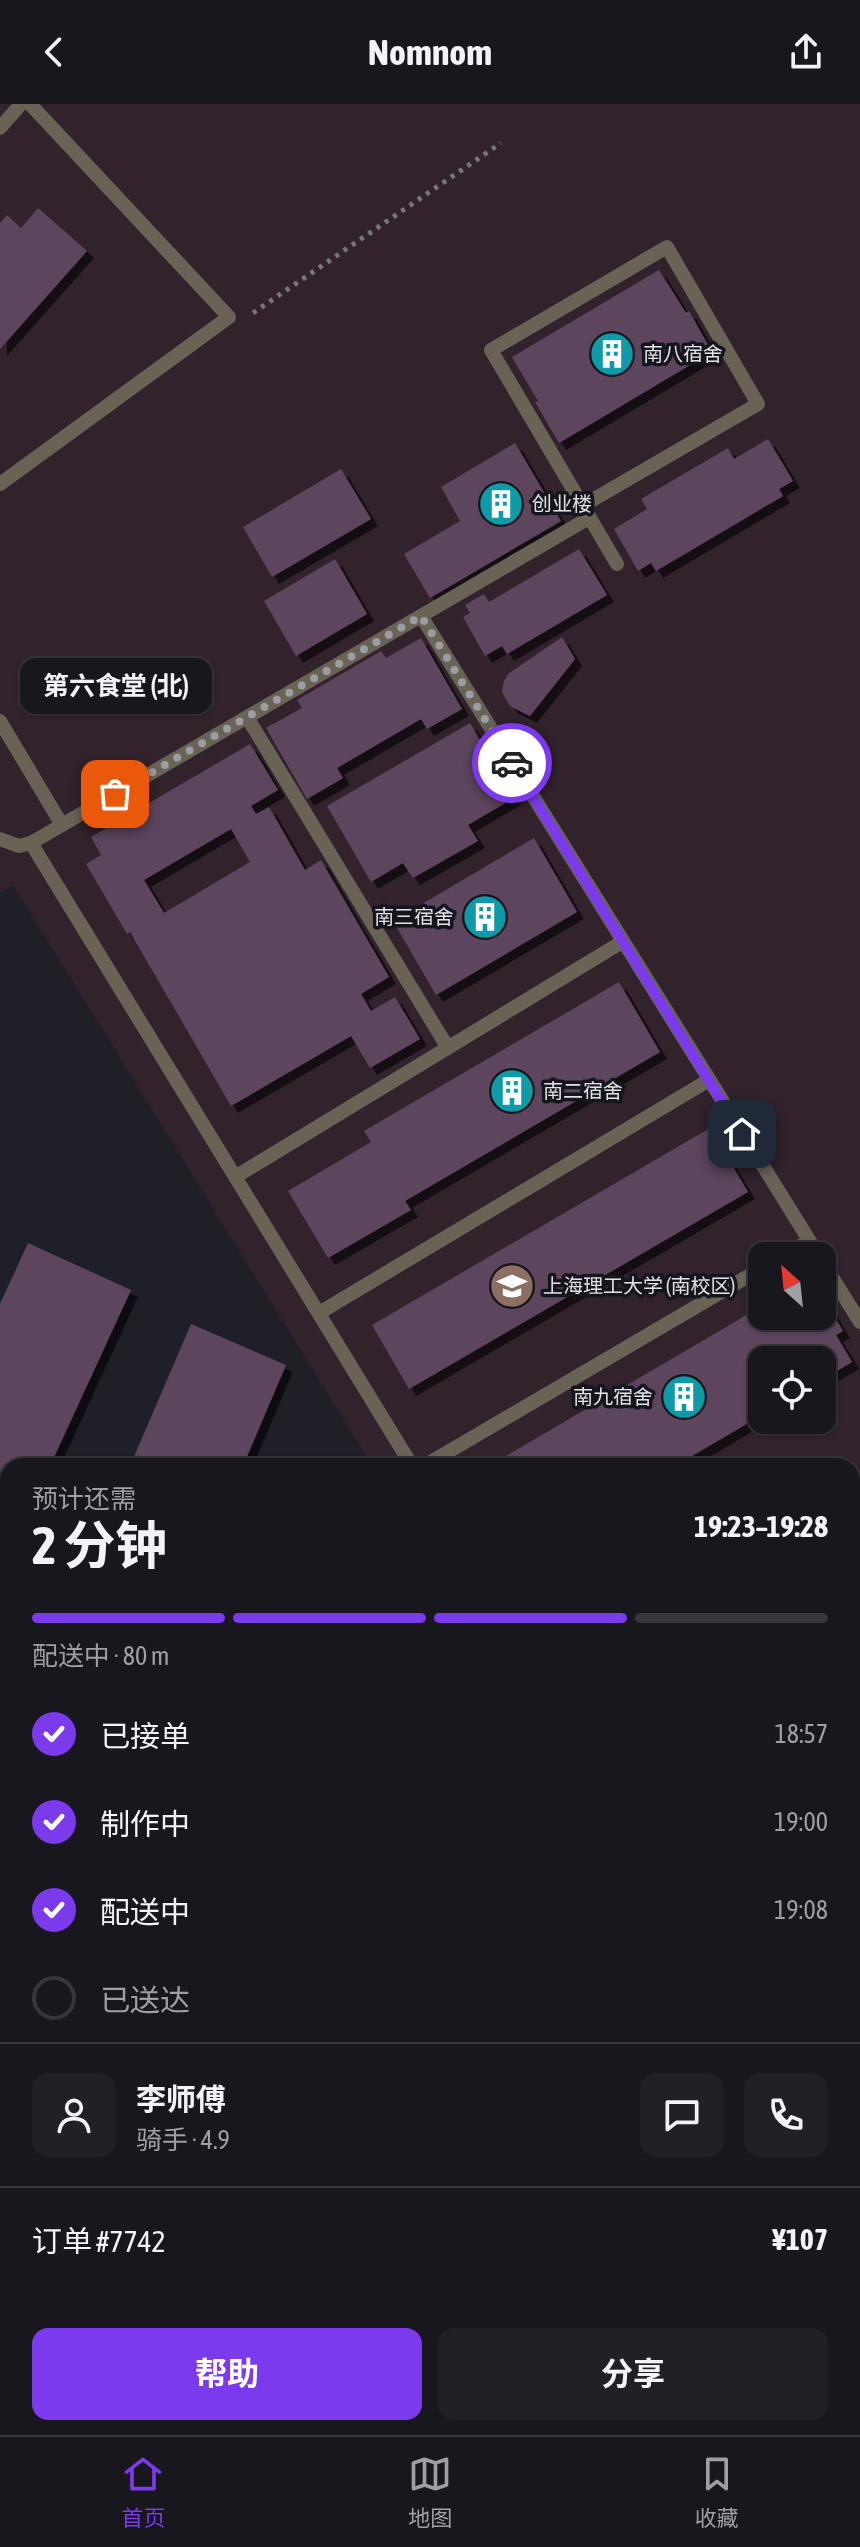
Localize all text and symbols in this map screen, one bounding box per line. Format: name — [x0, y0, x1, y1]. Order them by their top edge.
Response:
icon: back — [32, 30, 76, 74]
icon: share — [784, 30, 828, 74]
text: Nomnom — [368, 31, 492, 73]
building icon: 南八宿舍 — [588, 330, 636, 378]
place label: 南八宿舍 — [643, 342, 723, 365]
building icon: 创业楼 — [477, 480, 525, 528]
place label: 创业楼 — [532, 492, 592, 515]
callout: 第六食堂 (北) — [19, 658, 211, 714]
text: 第六食堂 (北) — [43, 671, 189, 701]
courier — [472, 723, 552, 803]
icon: car — [490, 741, 534, 785]
pin — [81, 760, 149, 828]
icon: bag — [93, 772, 137, 816]
building icon: 南三宿舍 — [461, 893, 509, 941]
place label: 南三宿舍 — [374, 905, 454, 928]
building icon: 南二宿舍 — [488, 1067, 536, 1115]
place label: 南二宿舍 — [543, 1079, 623, 1102]
pin — [708, 1100, 776, 1168]
icon: home — [720, 1112, 764, 1156]
north arrow — [748, 1242, 836, 1330]
map controls — [748, 1242, 836, 1434]
school or university icon: 上海理工大学 (南校区) — [488, 1262, 536, 1310]
place label: 上海理工大学 (南校区) — [543, 1274, 735, 1297]
button: locate — [748, 1346, 836, 1434]
building icon: 南九宿舍 — [660, 1373, 708, 1421]
place label: 南九宿舍 — [573, 1385, 653, 1408]
text: 预计还需 — [32, 1484, 136, 1514]
text: 19:23–19:28 — [694, 1509, 828, 1543]
text: 2 分钟 — [32, 1515, 168, 1575]
text: 配送中 · 80 m — [32, 1641, 169, 1671]
icon: check — [32, 1712, 76, 1756]
text: 已接单 — [100, 1719, 190, 1753]
text: 18:57 — [774, 1719, 828, 1749]
icon: check — [32, 1800, 76, 1844]
text: 制作中 — [100, 1807, 190, 1841]
text: 19:00 — [774, 1807, 828, 1837]
icon: check — [32, 1888, 76, 1932]
text: 配送中 — [100, 1895, 190, 1929]
text: 19:08 — [774, 1895, 828, 1925]
text: 已送达 — [100, 1983, 190, 2017]
button: person — [32, 2073, 116, 2157]
button: chat — [640, 2073, 724, 2157]
button: phone — [744, 2073, 828, 2157]
text: 李师傅 — [136, 2082, 226, 2116]
text: 骑手 · 4.9 — [136, 2125, 230, 2155]
text: ¥107 — [772, 2222, 828, 2256]
text: 订单 #7742 — [32, 2224, 166, 2258]
button: 帮助 — [32, 2328, 422, 2420]
button: 分享 — [438, 2328, 828, 2420]
tab: 首页 — [121, 2452, 165, 2532]
tab: 地图 — [408, 2452, 452, 2532]
tab: 收藏 — [695, 2452, 739, 2532]

